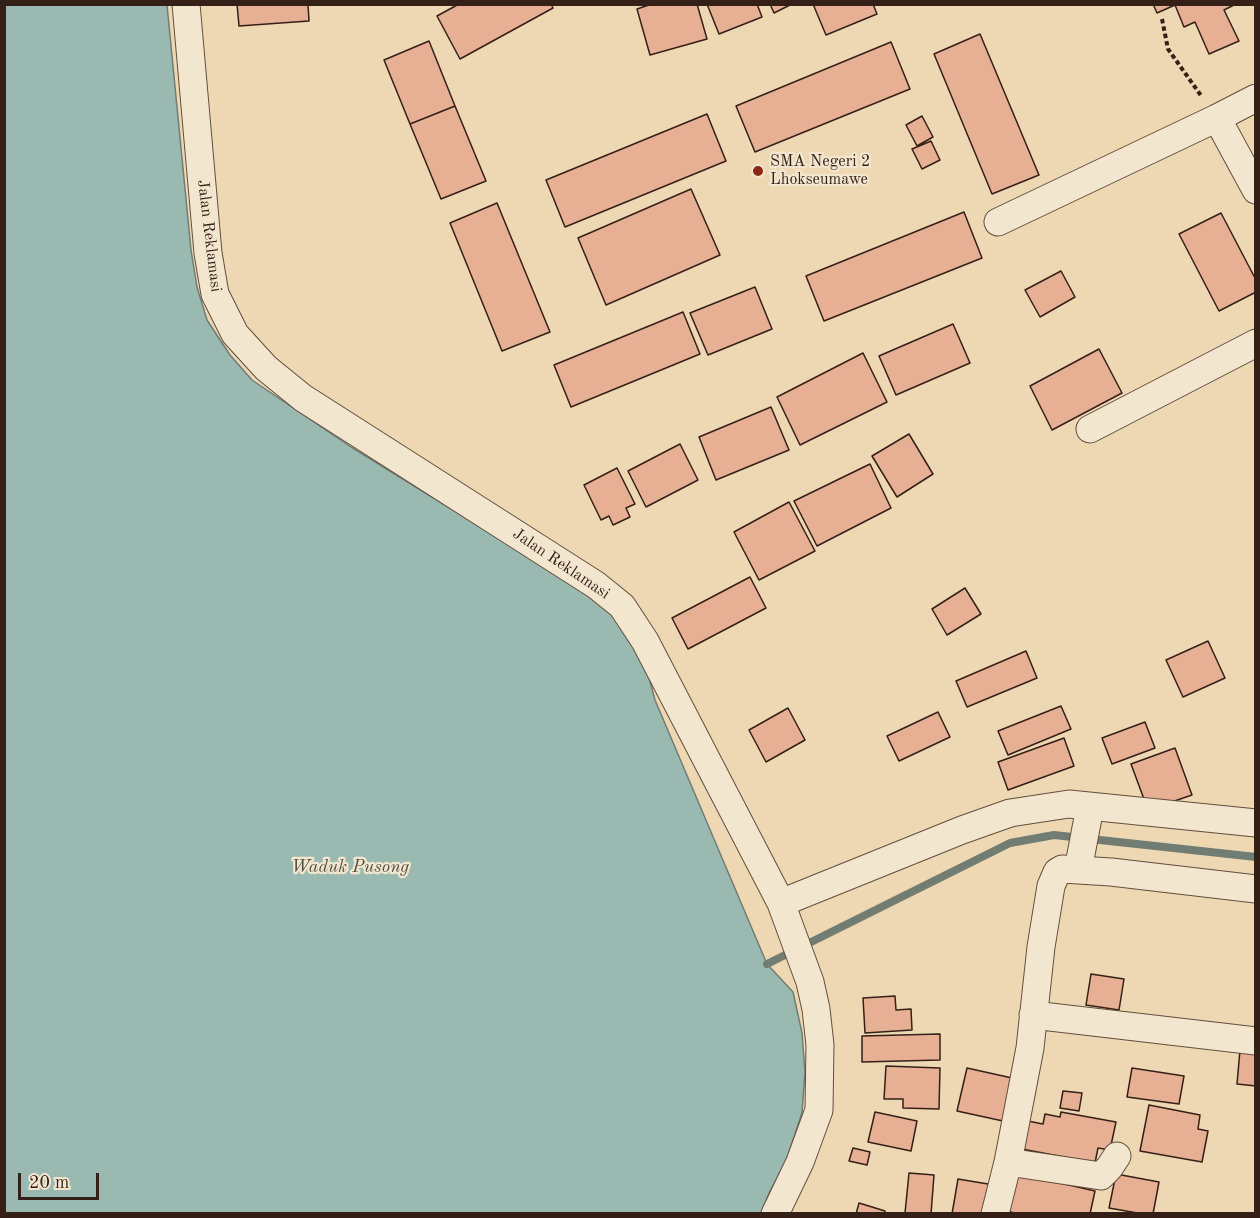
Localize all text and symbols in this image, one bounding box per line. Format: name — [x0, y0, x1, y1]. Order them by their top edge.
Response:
place label: SMA Negeri 2 Lhokseumawe — [770, 152, 870, 190]
marker: SMA Negeri 2 Lhokseumawe — [751, 164, 765, 178]
street label: Jalan Reklamasi — [193, 179, 225, 293]
street label: Jalan Reklamasi — [509, 524, 613, 604]
water label: Waduk Pusong — [291, 856, 409, 878]
scale bar — [21, 1161, 102, 1199]
text: 20 m — [29, 1174, 69, 1192]

